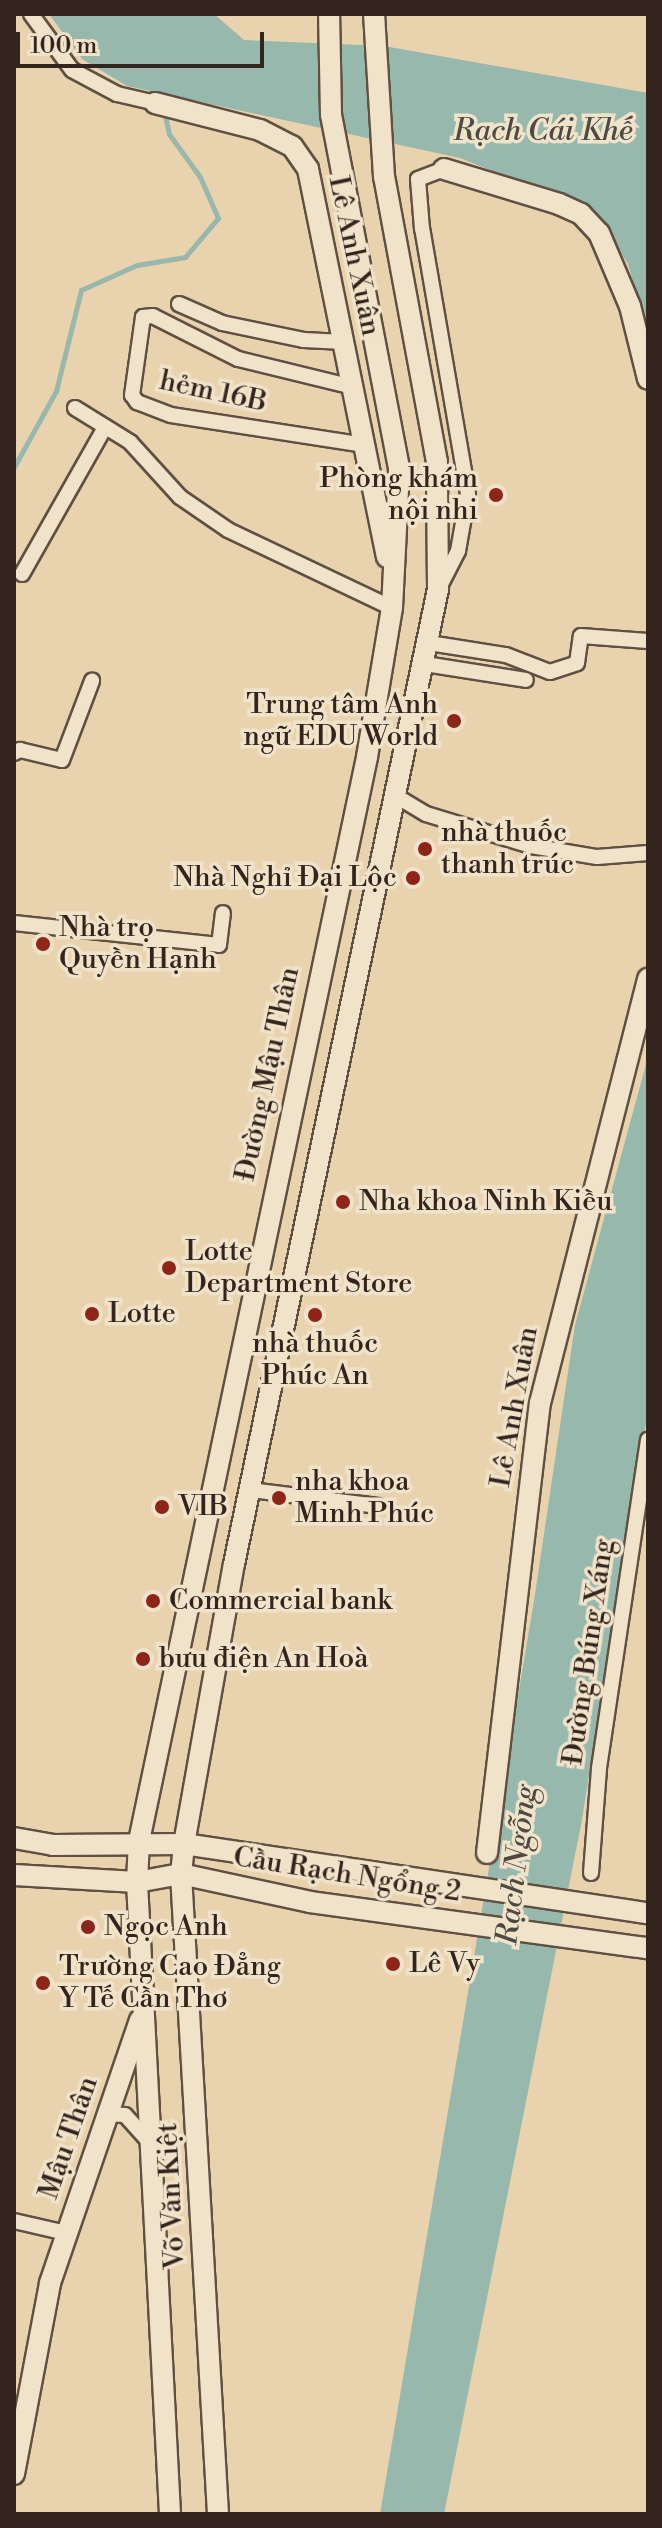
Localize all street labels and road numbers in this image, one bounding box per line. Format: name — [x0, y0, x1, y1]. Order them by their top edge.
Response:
street label: Lê Anh Xuân — [321, 173, 387, 339]
street label: hẻm 16B — [156, 364, 270, 420]
street label: Đường Mậu Thân — [229, 964, 307, 1184]
street label: Lê Anh Xuân — [484, 1324, 546, 1490]
street label: Đường Búng Xáng — [556, 1537, 622, 1767]
street label: Cầu Rạch Ngổng 2 — [231, 1840, 463, 1910]
street label: Mậu Thân — [32, 2072, 106, 2204]
street label: Võ Văn Kiệt — [151, 2122, 193, 2270]

